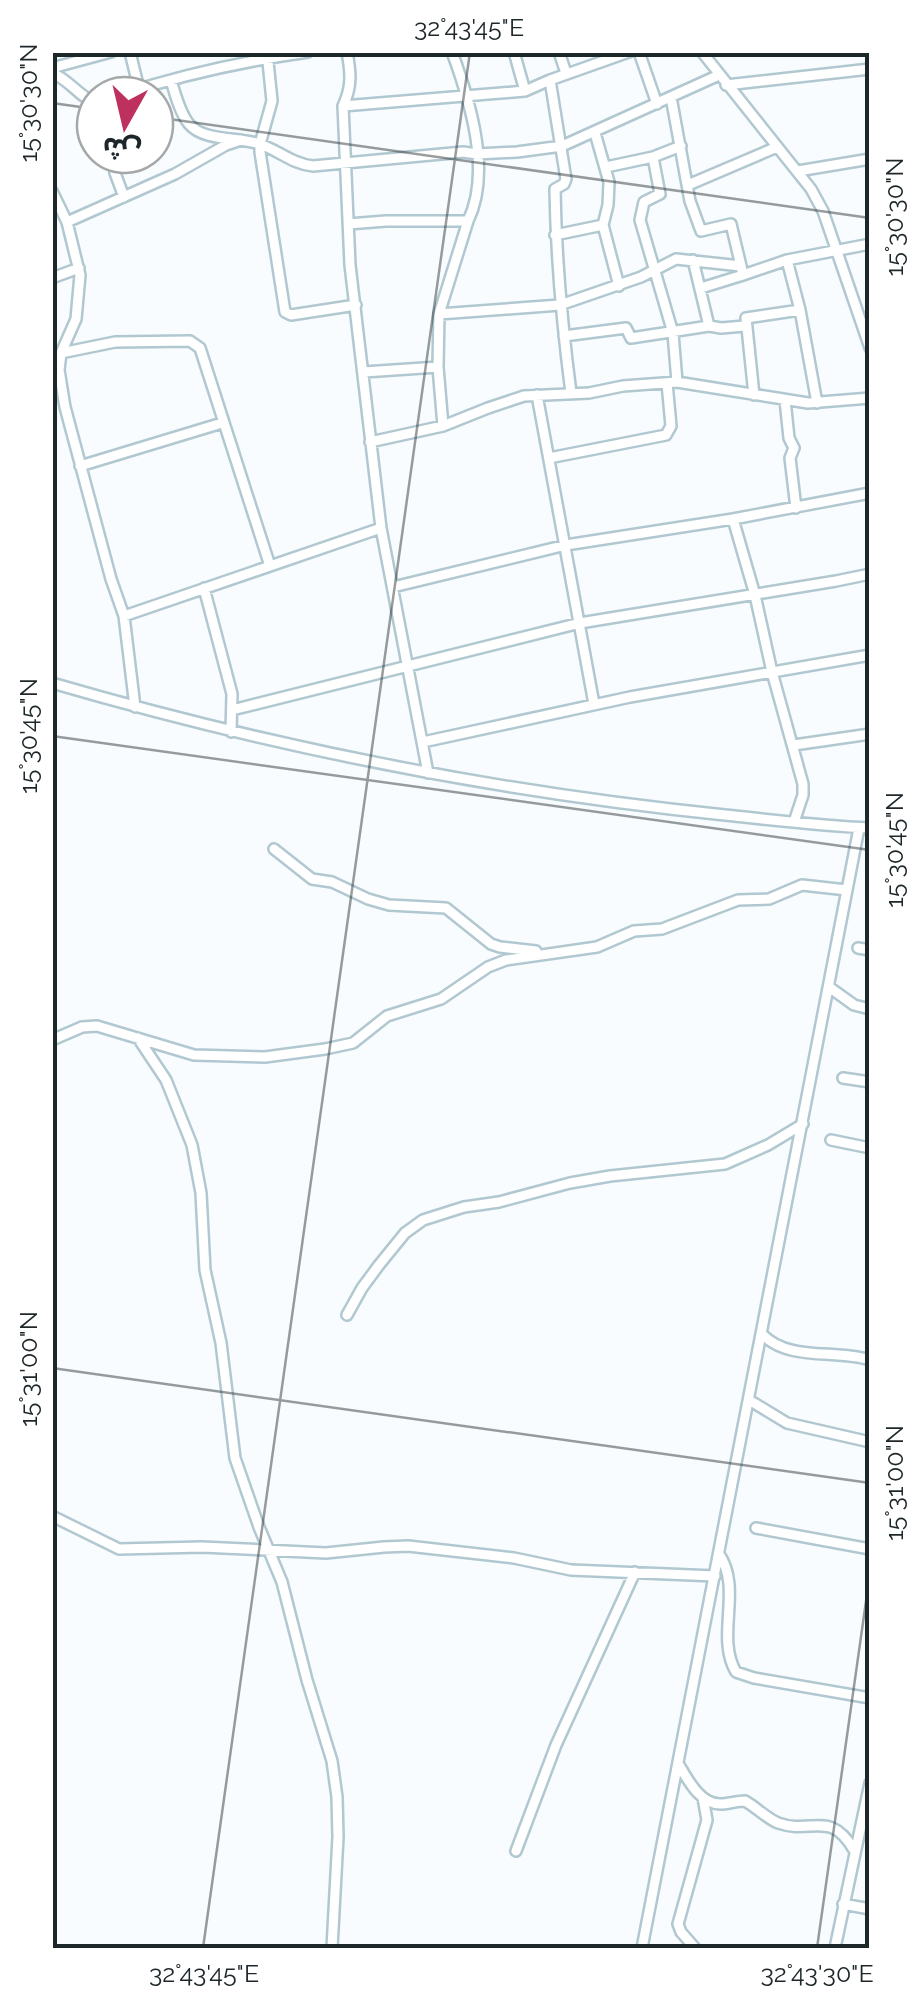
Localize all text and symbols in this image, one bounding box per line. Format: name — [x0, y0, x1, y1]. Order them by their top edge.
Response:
text: 32°43'45"E — [414, 12, 524, 42]
text: 15°30'30"N — [13, 44, 43, 163]
north arrow — [75, 75, 175, 175]
text: ش — [100, 130, 143, 168]
text: 15°30'30"N — [879, 158, 909, 277]
text: 15°30'45"N — [13, 678, 43, 794]
text: 15°30'45"N — [879, 792, 909, 908]
text: 15°31'00"N — [13, 1311, 43, 1427]
text: 15°31'00"N — [879, 1425, 909, 1541]
text: 32°43'45"E — [149, 1958, 259, 1988]
text: 32°43'30"E — [760, 1958, 874, 1988]

